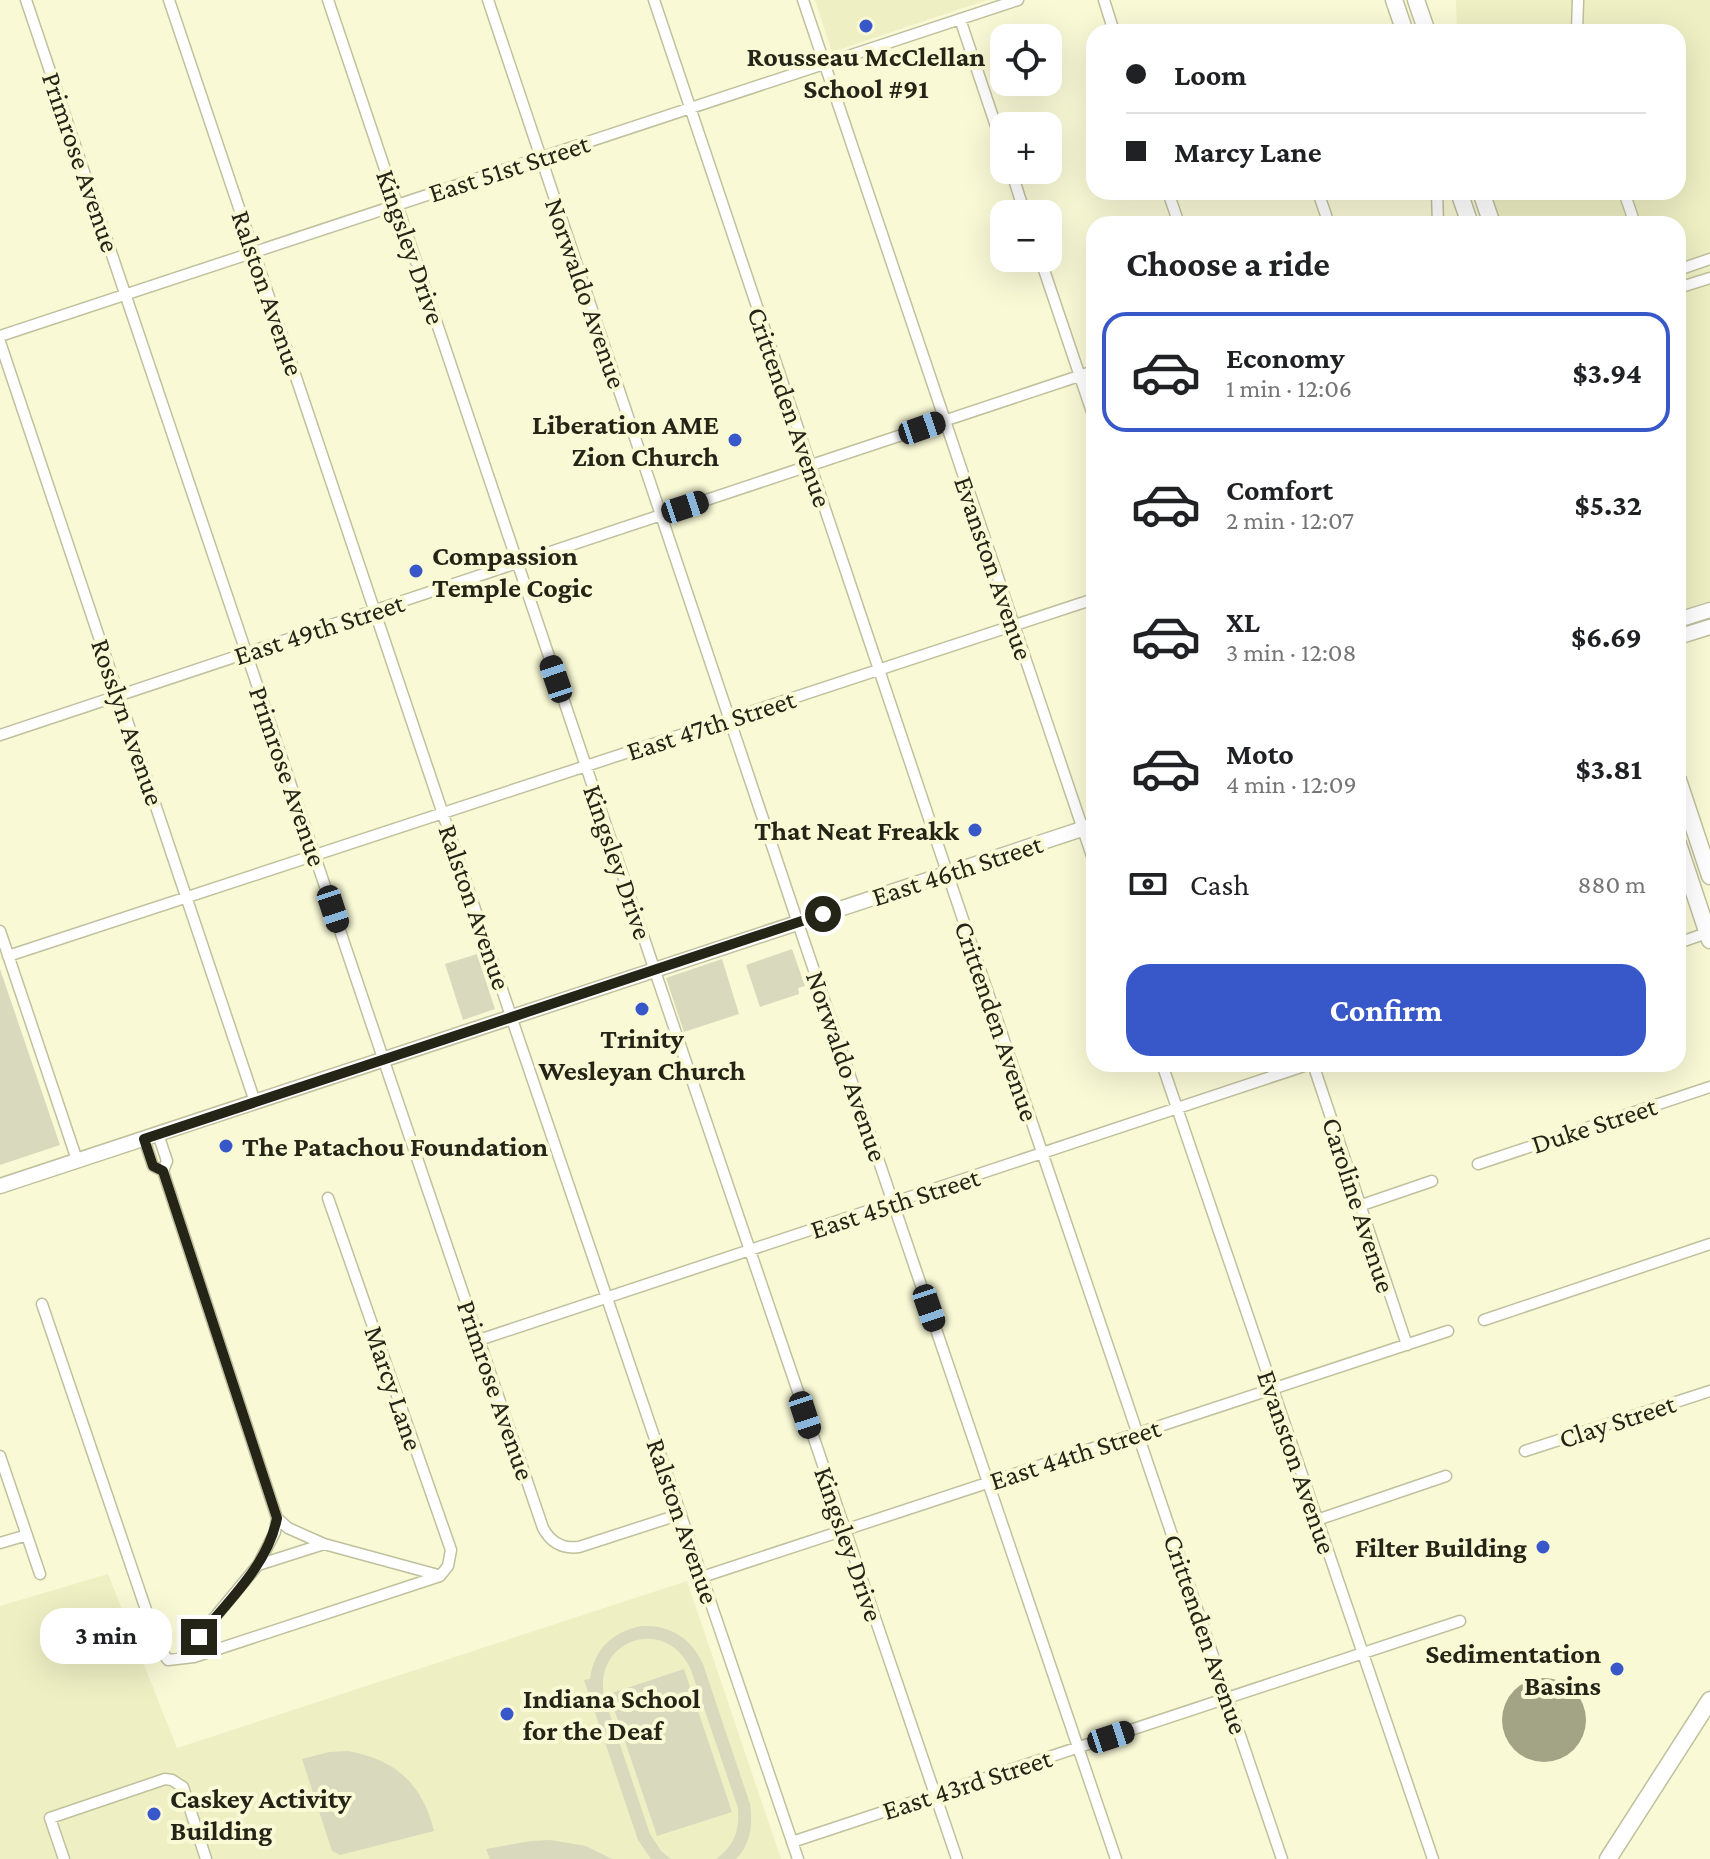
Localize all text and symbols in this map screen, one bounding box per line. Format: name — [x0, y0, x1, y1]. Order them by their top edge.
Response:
marker: Rousseau McClellan School #91 — [857, 17, 875, 35]
map controls — [990, 24, 1062, 272]
button: locate — [990, 24, 1062, 96]
place label: Rousseau McClellan School #91 — [747, 41, 985, 104]
text: Loom — [1174, 58, 1247, 91]
street label: Primrose Avenue — [36, 68, 126, 256]
button: + — [990, 112, 1062, 184]
street label: East 51st Street — [425, 127, 594, 209]
text: Marcy Lane — [1174, 135, 1322, 168]
street label: Kingsley Drive — [370, 166, 452, 328]
street label: Norwaldo Avenue — [539, 194, 633, 392]
button: − — [990, 200, 1062, 272]
street label: Ralston Avenue — [225, 206, 311, 380]
text: Choose a ride — [1126, 244, 1330, 284]
street label: Crittenden Avenue — [741, 303, 839, 511]
icon: car — [1130, 336, 1202, 408]
text: Economy — [1226, 341, 1345, 374]
text: $3.94 — [1572, 356, 1642, 389]
text: 1 min · 12:06 — [1226, 374, 1352, 403]
place label: Liberation AME Zion Church — [532, 409, 719, 472]
car — [895, 409, 949, 447]
marker: Liberation AME Zion Church — [726, 431, 744, 449]
icon: car — [1130, 468, 1202, 540]
street label: Evanston Avenue — [948, 472, 1040, 664]
text: Comfort — [1226, 473, 1333, 506]
car — [658, 488, 712, 526]
text: $5.32 — [1574, 488, 1642, 521]
text: 2 min · 12:07 — [1226, 506, 1354, 535]
place label: Compassion Temple Cogic — [432, 540, 593, 603]
marker: Compassion Temple Cogic — [407, 562, 425, 580]
street label: East 49th Street — [230, 587, 409, 671]
icon: car — [1130, 600, 1202, 672]
text: XL — [1226, 605, 1260, 638]
text: $6.69 — [1571, 620, 1642, 653]
street label: Rosslyn Avenue — [85, 635, 171, 809]
text: 3 min · 12:08 — [1226, 638, 1357, 667]
car — [537, 652, 575, 706]
street label: Primrose Avenue — [243, 682, 333, 870]
street label: East 47th Street — [623, 683, 800, 767]
icon: car — [1130, 732, 1202, 804]
text: Moto — [1226, 737, 1294, 770]
text: $3.81 — [1575, 752, 1642, 785]
text: 4 min · 12:09 — [1226, 770, 1357, 799]
street label: Kingsley Drive — [577, 781, 659, 943]
place label: That Neat Freakk — [754, 815, 960, 846]
street label: Ralston Avenue — [432, 820, 518, 994]
marker: That Neat Freakk — [966, 821, 984, 839]
street label: East 46th Street — [868, 828, 1047, 912]
icon: cash — [1126, 862, 1170, 906]
text: Cash — [1190, 868, 1249, 901]
text: 880 m — [1578, 870, 1646, 899]
car — [314, 882, 352, 936]
route start — [805, 896, 841, 932]
street label: Crittenden Avenue — [948, 917, 1046, 1125]
button: Confirm — [1126, 964, 1646, 1056]
street label: Norwaldo Avenue — [800, 967, 894, 1165]
marker: Trinity Wesleyan Church — [633, 1000, 651, 1018]
place label: Trinity Wesleyan Church — [537, 1023, 746, 1086]
street label: Duke Street — [1527, 1090, 1661, 1160]
street label: Caroline Avenue — [1316, 1114, 1402, 1296]
place label: The Patachou Foundation — [242, 1131, 548, 1162]
marker: The Patachou Foundation — [217, 1137, 235, 1155]
street label: East 45th Street — [806, 1161, 984, 1245]
car — [910, 1281, 948, 1335]
street label: Primrose Avenue — [451, 1296, 541, 1484]
street label: Marcy Lane — [358, 1322, 430, 1454]
street label: Evanston Avenue — [1251, 1366, 1343, 1558]
street label: Clay Street — [1555, 1387, 1680, 1454]
car — [786, 1388, 824, 1442]
street label: East 44th Street — [986, 1412, 1165, 1496]
street label: Ralston Avenue — [640, 1434, 726, 1608]
street label: Kingsley Drive — [808, 1463, 890, 1625]
street label: Crittenden Avenue — [1157, 1530, 1255, 1738]
place label: Filter Building — [1355, 1532, 1527, 1563]
marker: Filter Building — [1534, 1538, 1552, 1556]
callout: 3 min — [39, 1609, 171, 1665]
route end — [181, 1619, 217, 1655]
text: 3 min — [75, 1621, 137, 1650]
place label: Sedimentation Basins — [1425, 1638, 1601, 1701]
marker: Sedimentation Basins — [1608, 1660, 1626, 1678]
place label: Indiana School for the Deaf — [523, 1683, 701, 1746]
marker: Indiana School for the Deaf — [498, 1705, 516, 1723]
car — [1084, 1718, 1138, 1756]
street label: East 43rd Street — [879, 1742, 1056, 1826]
place label: Caskey Activity Building — [170, 1783, 352, 1846]
marker: Caskey Activity Building — [145, 1805, 163, 1823]

